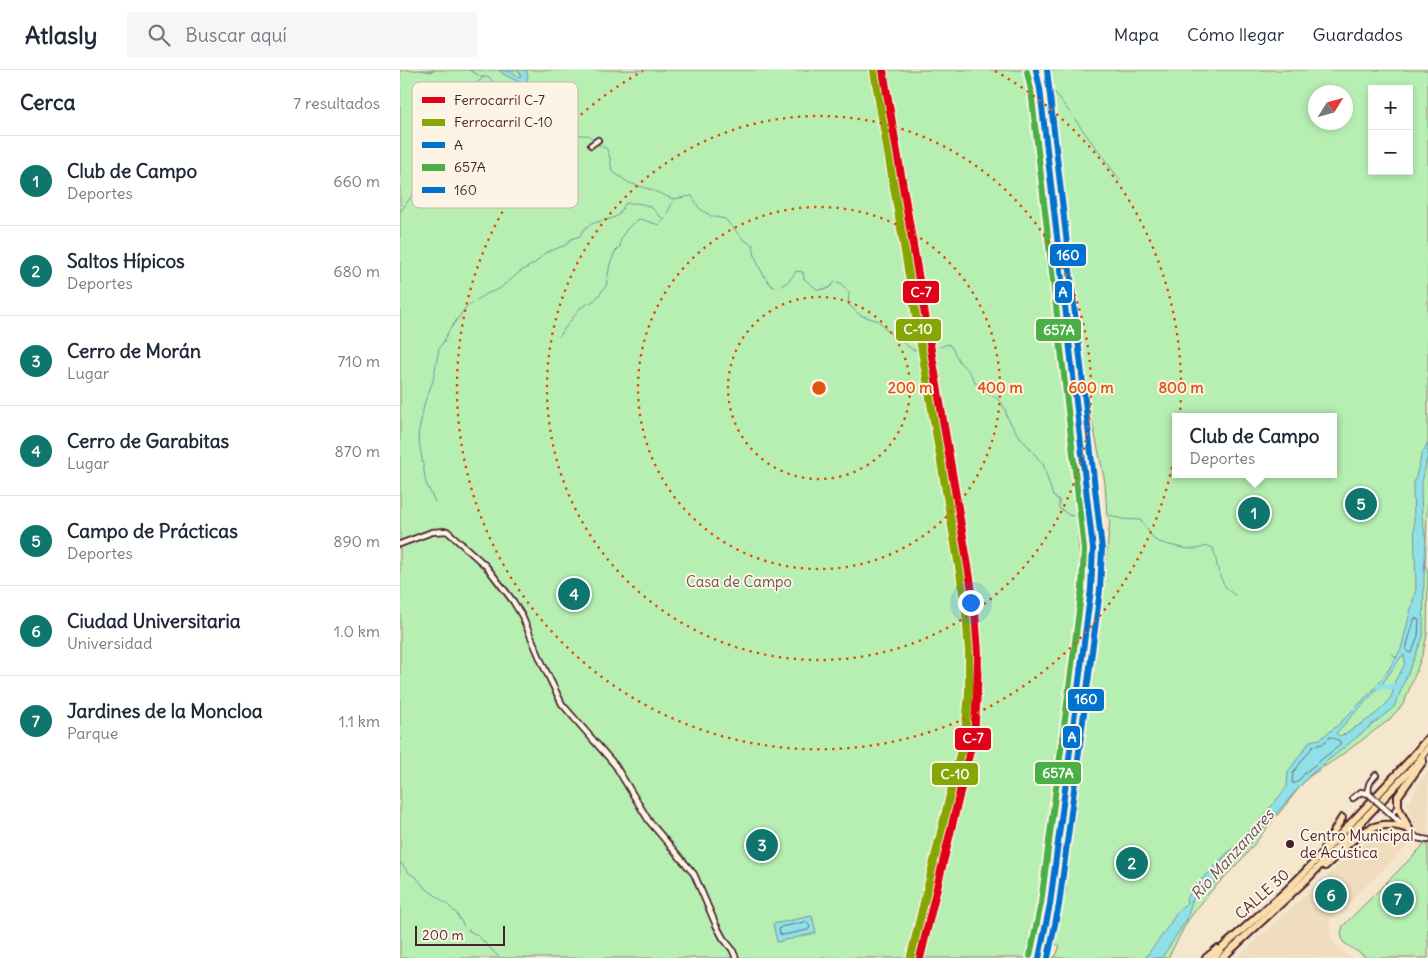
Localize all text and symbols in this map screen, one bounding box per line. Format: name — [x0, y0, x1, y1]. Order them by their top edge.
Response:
search box — [127, 12, 477, 57]
text: Atlasly — [25, 20, 97, 50]
icon: search — [145, 21, 173, 49]
text: Buscar aquí — [185, 23, 287, 47]
text: Mapa — [1114, 23, 1159, 46]
text: Cómo llegar — [1187, 23, 1284, 46]
text: Guardados — [1312, 23, 1403, 46]
legend — [412, 82, 578, 208]
north arrow — [1308, 85, 1353, 130]
map controls — [1368, 85, 1413, 175]
button: + — [1368, 85, 1413, 130]
text: Cerca — [20, 89, 75, 116]
text: Ferrocarril C-7 — [454, 91, 545, 109]
text: 7 resultados — [293, 93, 380, 113]
text: Ferrocarril C-10 — [454, 113, 553, 131]
button: − — [1368, 130, 1413, 175]
text: A — [454, 136, 463, 154]
text: 657A — [454, 158, 486, 176]
text: Club de Campo — [67, 159, 197, 183]
text: 1 — [33, 171, 39, 191]
text: 660 m — [333, 171, 380, 191]
text: 160 — [454, 181, 477, 199]
text: Deportes — [67, 183, 133, 203]
line badge: 160 — [1049, 243, 1087, 267]
text: 160 — [1057, 246, 1079, 264]
text: Saltos Hípicos — [67, 249, 185, 273]
text: 2 — [32, 261, 40, 281]
text: 680 m — [333, 261, 380, 281]
text: Deportes — [67, 273, 133, 293]
line badge: C-7 — [902, 280, 940, 304]
line badge: A — [1054, 280, 1073, 304]
text: C-7 — [910, 283, 932, 301]
text: A — [1059, 283, 1068, 301]
line badge: C-10 — [895, 318, 942, 342]
line badge: 657A — [1035, 318, 1082, 342]
text: C-10 — [904, 320, 932, 338]
text: 657A — [1043, 321, 1075, 339]
text: Cerro de Morán — [67, 339, 201, 363]
text: 3 — [31, 351, 41, 371]
text: 710 m — [337, 351, 380, 371]
text: Lugar — [67, 363, 109, 383]
text: 200 m — [888, 378, 932, 397]
text: 400 m — [977, 378, 1023, 397]
text: 600 m — [1068, 378, 1114, 397]
text: 800 m — [1158, 378, 1204, 397]
centre of rings — [810, 379, 828, 397]
popup — [1172, 413, 1337, 478]
text: Club de Campo — [1189, 424, 1320, 448]
text: Cerro de Garabitas — [67, 429, 229, 453]
text: 4 — [31, 441, 41, 461]
text: 870 m — [335, 441, 380, 461]
text: Deportes — [1189, 448, 1255, 468]
text: Lugar — [67, 453, 109, 473]
pin: 5 — [1345, 485, 1377, 523]
pin: 1 — [1238, 494, 1270, 532]
text: Campo de Prácticas — [67, 519, 238, 543]
text: 5 — [31, 531, 41, 551]
text: 890 m — [333, 531, 380, 551]
text: Deportes — [67, 543, 133, 563]
park label: Casa de Campo — [686, 572, 792, 591]
pin: 4 — [558, 575, 590, 613]
your location — [958, 590, 984, 616]
text: Ciudad Universitaria — [67, 609, 241, 633]
text: 6 — [31, 621, 41, 641]
text: 1.0 km — [334, 621, 380, 641]
text: Universidad — [67, 633, 152, 653]
line badge: 160 — [1067, 688, 1105, 712]
text: 160 — [1075, 690, 1097, 708]
text: Jardines de la Moncloa — [67, 699, 263, 723]
text: 7 — [32, 711, 40, 731]
text: 1.1 km — [339, 711, 380, 731]
text: Parque — [67, 723, 118, 743]
line badge: A — [1062, 725, 1081, 749]
line badge: C-7 — [954, 727, 992, 751]
text: A — [1068, 728, 1077, 746]
text: C-7 — [962, 729, 984, 747]
line badge: 657A — [1034, 761, 1082, 785]
line badge: C-10 — [931, 762, 979, 786]
text: 657A — [1042, 764, 1074, 782]
text: C-10 — [941, 765, 969, 783]
water label: Río Manzanares — [1186, 804, 1278, 903]
pin: 3 — [746, 826, 778, 864]
place label: Centro Municipal de Acústica — [1300, 826, 1414, 862]
marker: Centro Municipal de Acústica — [1284, 838, 1296, 850]
pin: 2 — [1116, 844, 1148, 882]
street label: CALLE 30 — [1231, 865, 1293, 923]
pin: 6 — [1315, 876, 1347, 914]
pin: 7 — [1382, 880, 1414, 918]
scale bar — [415, 923, 505, 946]
text: 200 m — [422, 926, 464, 944]

